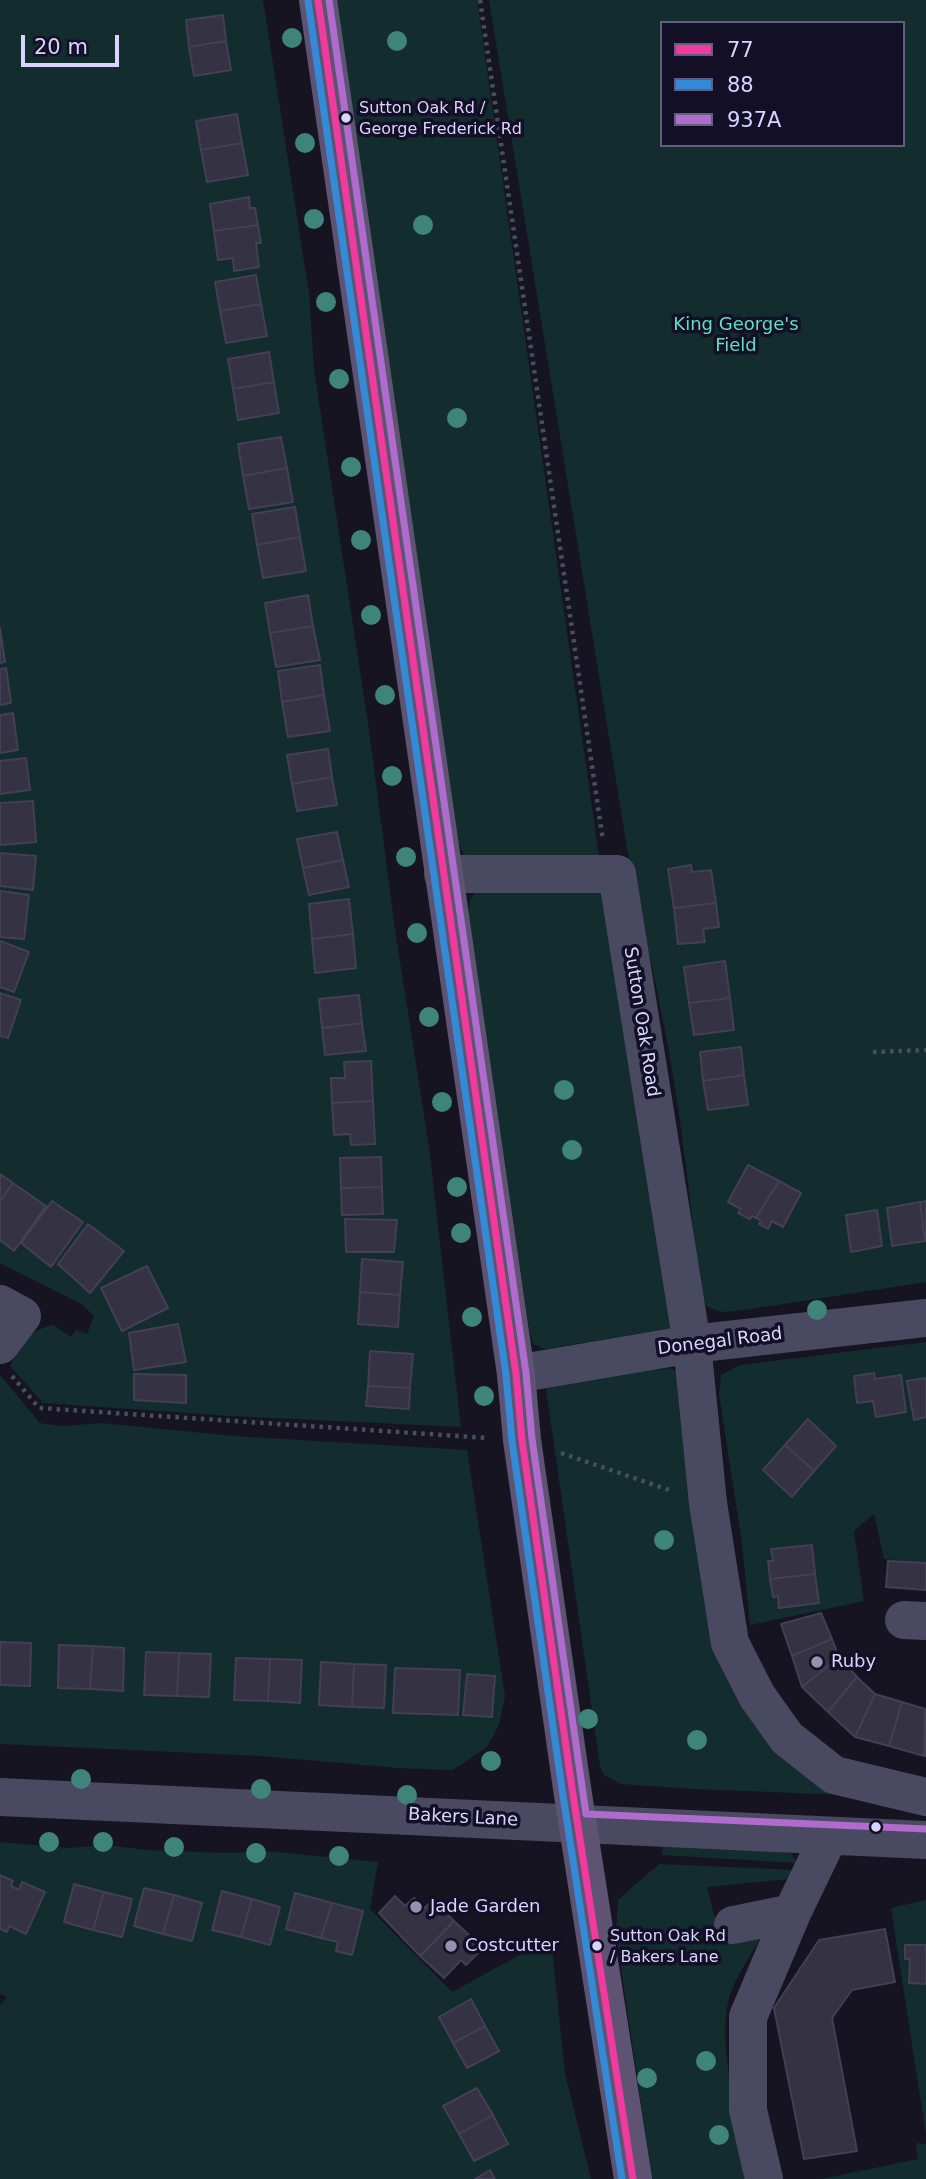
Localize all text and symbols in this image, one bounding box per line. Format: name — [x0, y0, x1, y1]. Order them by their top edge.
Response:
scale bar — [24, 21, 122, 65]
legend — [660, 21, 905, 147]
text: 20 m — [34, 35, 88, 59]
text: 77 — [727, 38, 754, 62]
text: 88 — [727, 73, 754, 97]
place label: Sutton Oak Rd / George Frederick Rd — [359, 99, 522, 137]
text: 937A — [727, 108, 781, 132]
marker: Sutton Oak Rd / George Frederick Rd — [339, 111, 353, 125]
park label: King George's Field — [673, 314, 799, 356]
street label: Sutton Oak Road — [618, 945, 664, 1099]
street label: Donegal Road — [656, 1324, 784, 1360]
place label: Ruby — [831, 1651, 876, 1673]
marker: Ruby — [809, 1654, 825, 1670]
street label: Bakers Lane — [407, 1804, 519, 1832]
unlabelled marker — [869, 1820, 883, 1834]
place label: Jade Garden — [430, 1896, 541, 1918]
marker: Jade Garden — [408, 1899, 424, 1915]
place label: Sutton Oak Rd / Bakers Lane — [610, 1927, 726, 1965]
place label: Costcutter — [465, 1935, 559, 1957]
marker: Costcutter — [443, 1938, 459, 1954]
marker: Sutton Oak Rd / Bakers Lane — [590, 1939, 604, 1953]

